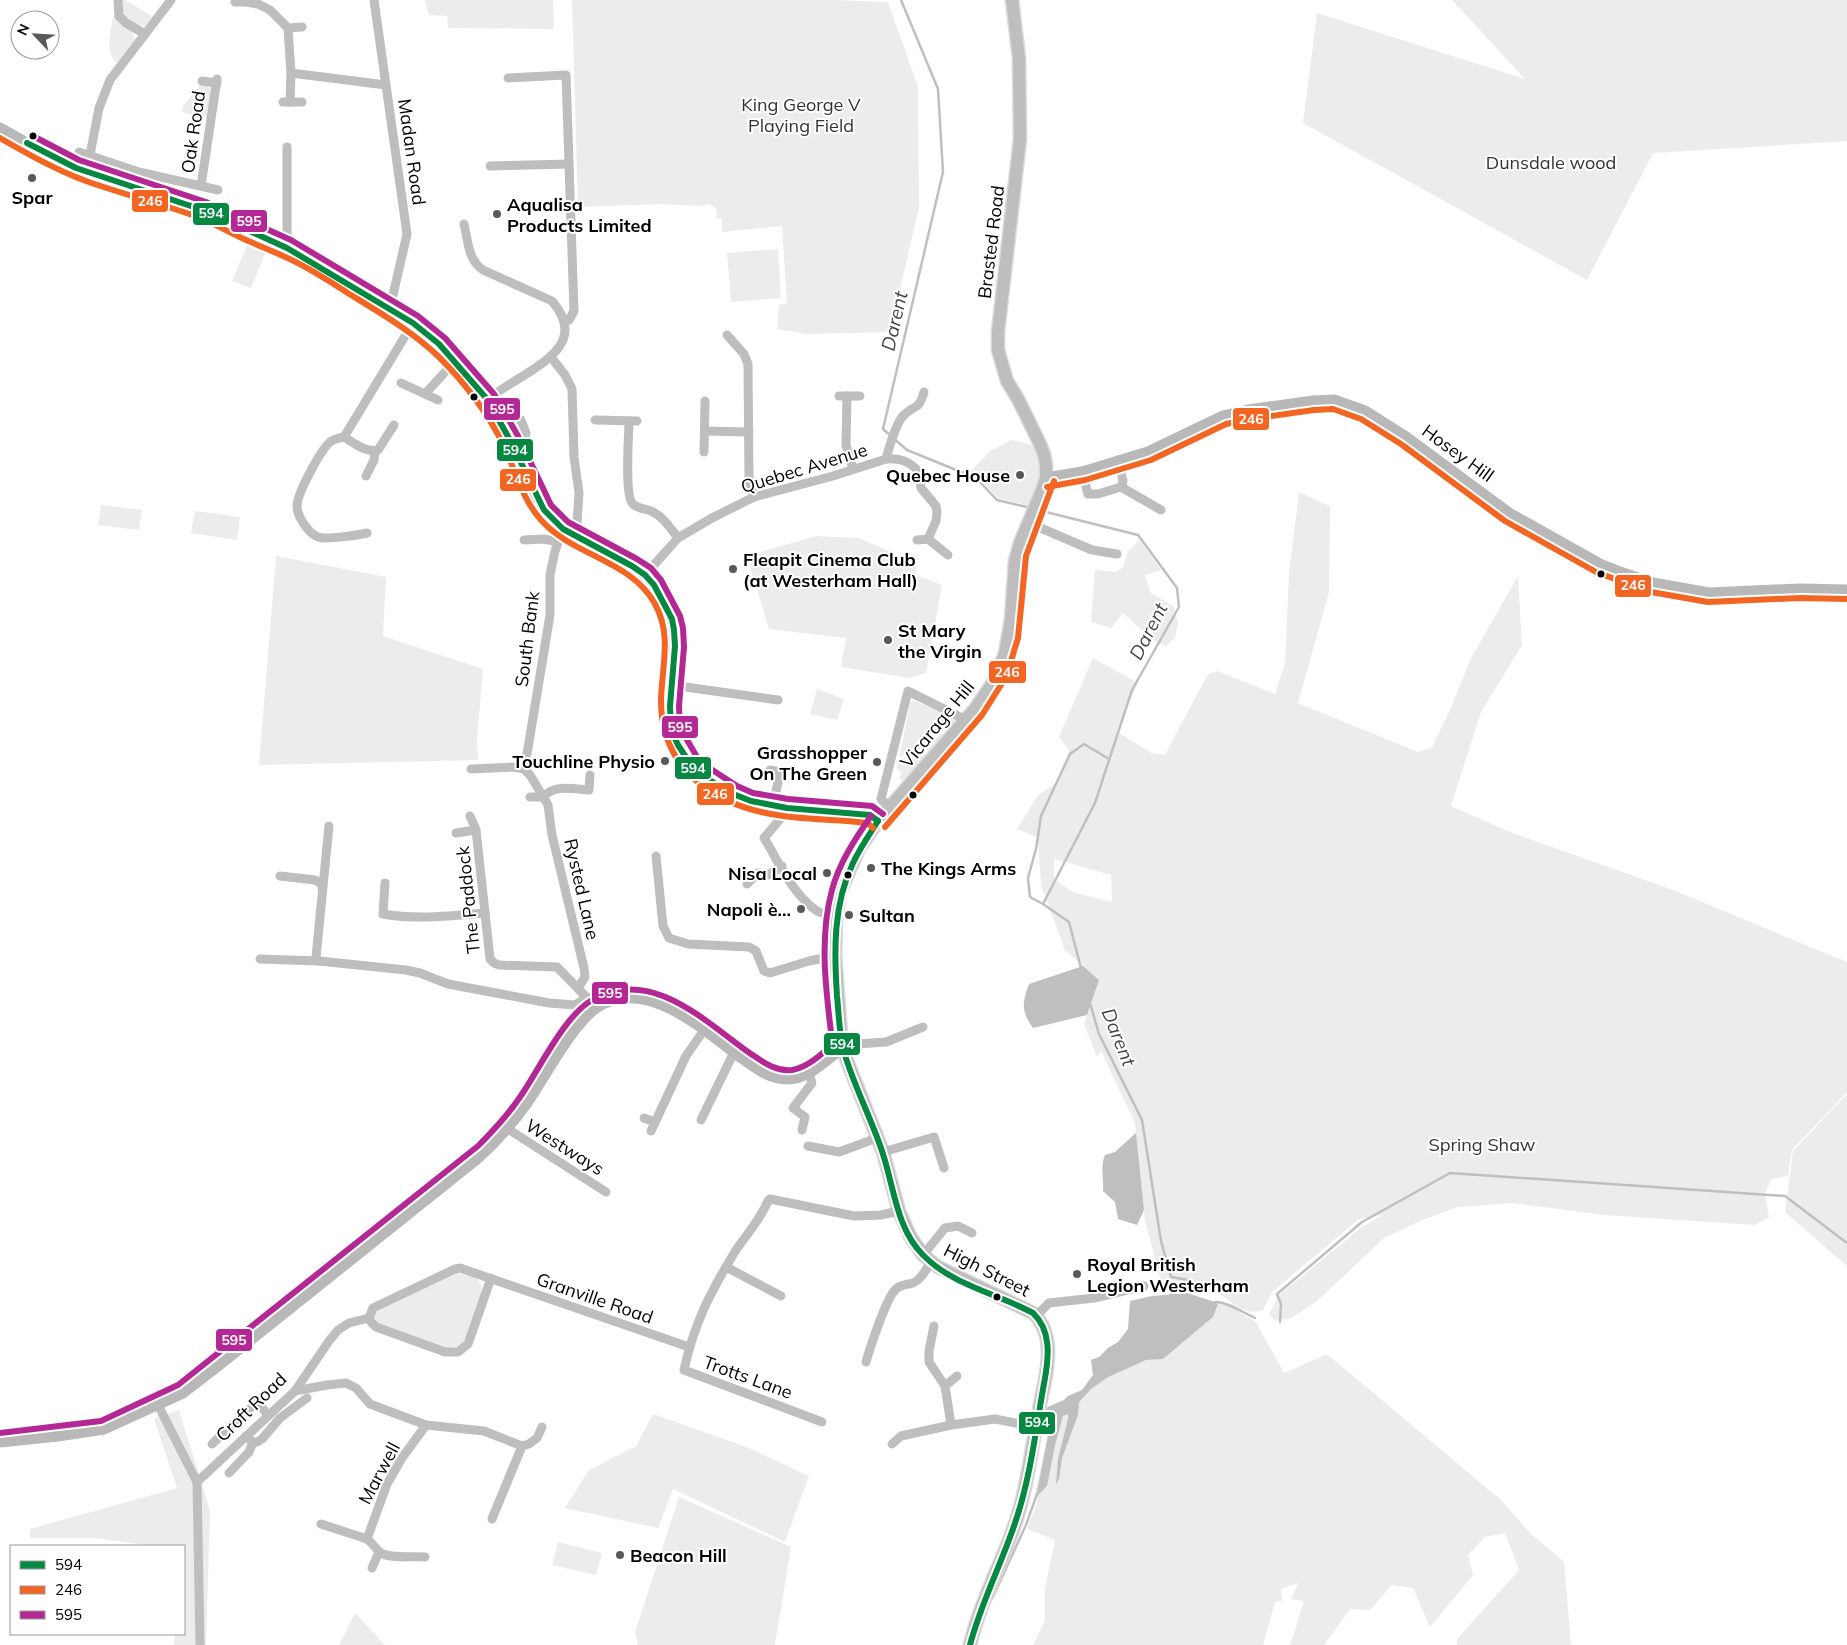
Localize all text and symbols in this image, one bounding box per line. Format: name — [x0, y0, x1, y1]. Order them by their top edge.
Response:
north arrow — [10, 10, 60, 60]
text: N — [13, 21, 34, 38]
street label: Oak Road — [176, 89, 210, 175]
park label: King George V Playing Field — [741, 93, 861, 137]
street label: Madan Road — [393, 97, 431, 207]
unlabelled marker — [28, 131, 38, 141]
park label: Dunsdale wood — [1486, 151, 1616, 174]
marker: Spar — [26, 172, 38, 184]
street label: Brasted Road — [973, 184, 1009, 300]
place label: Spar — [11, 186, 53, 209]
line badge: 246 — [131, 189, 169, 213]
text: 246 — [137, 192, 163, 210]
place label: Aqualisa Products Limited — [507, 193, 652, 237]
line badge: 594 — [192, 202, 230, 226]
text: 594 — [198, 204, 224, 222]
marker: Aqualisa Products Limited — [491, 208, 503, 220]
line badge: 595 — [230, 209, 268, 233]
text: 595 — [236, 212, 262, 230]
water label: Darent — [876, 288, 913, 353]
unlabelled marker — [469, 392, 479, 402]
line badge: 595 — [483, 397, 521, 421]
text: 595 — [489, 400, 515, 418]
line badge: 246 — [1232, 407, 1270, 431]
text: 246 — [1238, 410, 1264, 428]
street label: Hosey Hill — [1417, 419, 1499, 487]
line badge: 594 — [496, 438, 534, 462]
street label: Quebec Avenue — [738, 438, 870, 498]
text: 594 — [502, 441, 528, 459]
place label: Quebec House — [886, 464, 1010, 487]
line badge: 246 — [499, 468, 537, 492]
marker: Quebec House — [1014, 469, 1026, 481]
text: 246 — [505, 470, 531, 488]
place label: Fleapit Cinema Club (at Westerham Hall) — [743, 548, 918, 592]
marker: Fleapit Cinema Club (at Westerham Hall) — [727, 563, 739, 575]
unlabelled marker — [1596, 569, 1606, 579]
line badge: 246 — [1614, 574, 1652, 598]
text: 246 — [1620, 576, 1646, 594]
street label: South Bank — [510, 589, 544, 688]
water label: Darent — [1124, 597, 1173, 663]
place label: St Mary the Virgin — [898, 619, 982, 663]
marker: St Mary the Virgin — [882, 634, 894, 646]
line badge: 246 — [988, 660, 1027, 684]
text: 246 — [994, 663, 1020, 681]
street label: Vicarage Hill — [895, 676, 979, 772]
line badge: 595 — [661, 715, 699, 739]
text: 595 — [667, 718, 693, 736]
place label: Grasshopper On The Green — [749, 741, 868, 785]
place label: Touchline Physio — [512, 750, 655, 773]
marker: Touchline Physio — [659, 755, 671, 767]
line badge: 594 — [674, 756, 712, 780]
marker: Grasshopper On The Green — [871, 756, 883, 768]
text: 594 — [680, 759, 706, 777]
line badge: 246 — [696, 782, 735, 806]
text: 246 — [702, 785, 728, 803]
unlabelled marker — [908, 790, 918, 800]
street label: Rysted Lane — [559, 836, 605, 942]
street label: The Paddock — [451, 844, 485, 955]
place label: The Kings Arms — [881, 857, 1016, 880]
place label: Nisa Local — [728, 862, 817, 885]
marker: The Kings Arms — [865, 862, 877, 874]
marker: Nisa Local — [821, 867, 833, 879]
unlabelled marker — [843, 870, 853, 880]
place label: Napoli è... — [707, 898, 791, 921]
marker: Napoli è... — [795, 903, 807, 915]
place label: Sultan — [859, 904, 915, 927]
marker: Sultan — [843, 909, 855, 921]
line badge: 595 — [591, 981, 629, 1005]
text: 595 — [597, 984, 623, 1002]
water label: Darent — [1097, 1004, 1142, 1071]
line badge: 594 — [823, 1032, 861, 1056]
text: 594 — [829, 1035, 855, 1053]
street label: Westways — [521, 1114, 609, 1180]
park label: Spring Shaw — [1428, 1133, 1536, 1156]
street label: High Street — [940, 1238, 1034, 1302]
place label: Royal British Legion Westerham — [1087, 1253, 1249, 1297]
street label: Granville Road — [534, 1267, 656, 1329]
marker: Royal British Legion Westerham — [1071, 1268, 1083, 1280]
unlabelled marker — [992, 1292, 1002, 1302]
line badge: 595 — [215, 1328, 253, 1352]
text: 595 — [221, 1331, 247, 1349]
street label: Trotts Lane — [700, 1350, 796, 1404]
street label: Croft Road — [211, 1368, 291, 1446]
line badge: 594 — [1018, 1411, 1056, 1435]
text: 594 — [1024, 1413, 1050, 1431]
street label: Marwell — [353, 1438, 405, 1508]
place label: Beacon Hill — [630, 1544, 727, 1567]
legend — [10, 1545, 185, 1635]
marker: Beacon Hill — [614, 1549, 626, 1561]
text: 594 — [55, 1555, 82, 1574]
text: 246 — [55, 1580, 82, 1599]
text: 595 — [55, 1605, 82, 1624]

